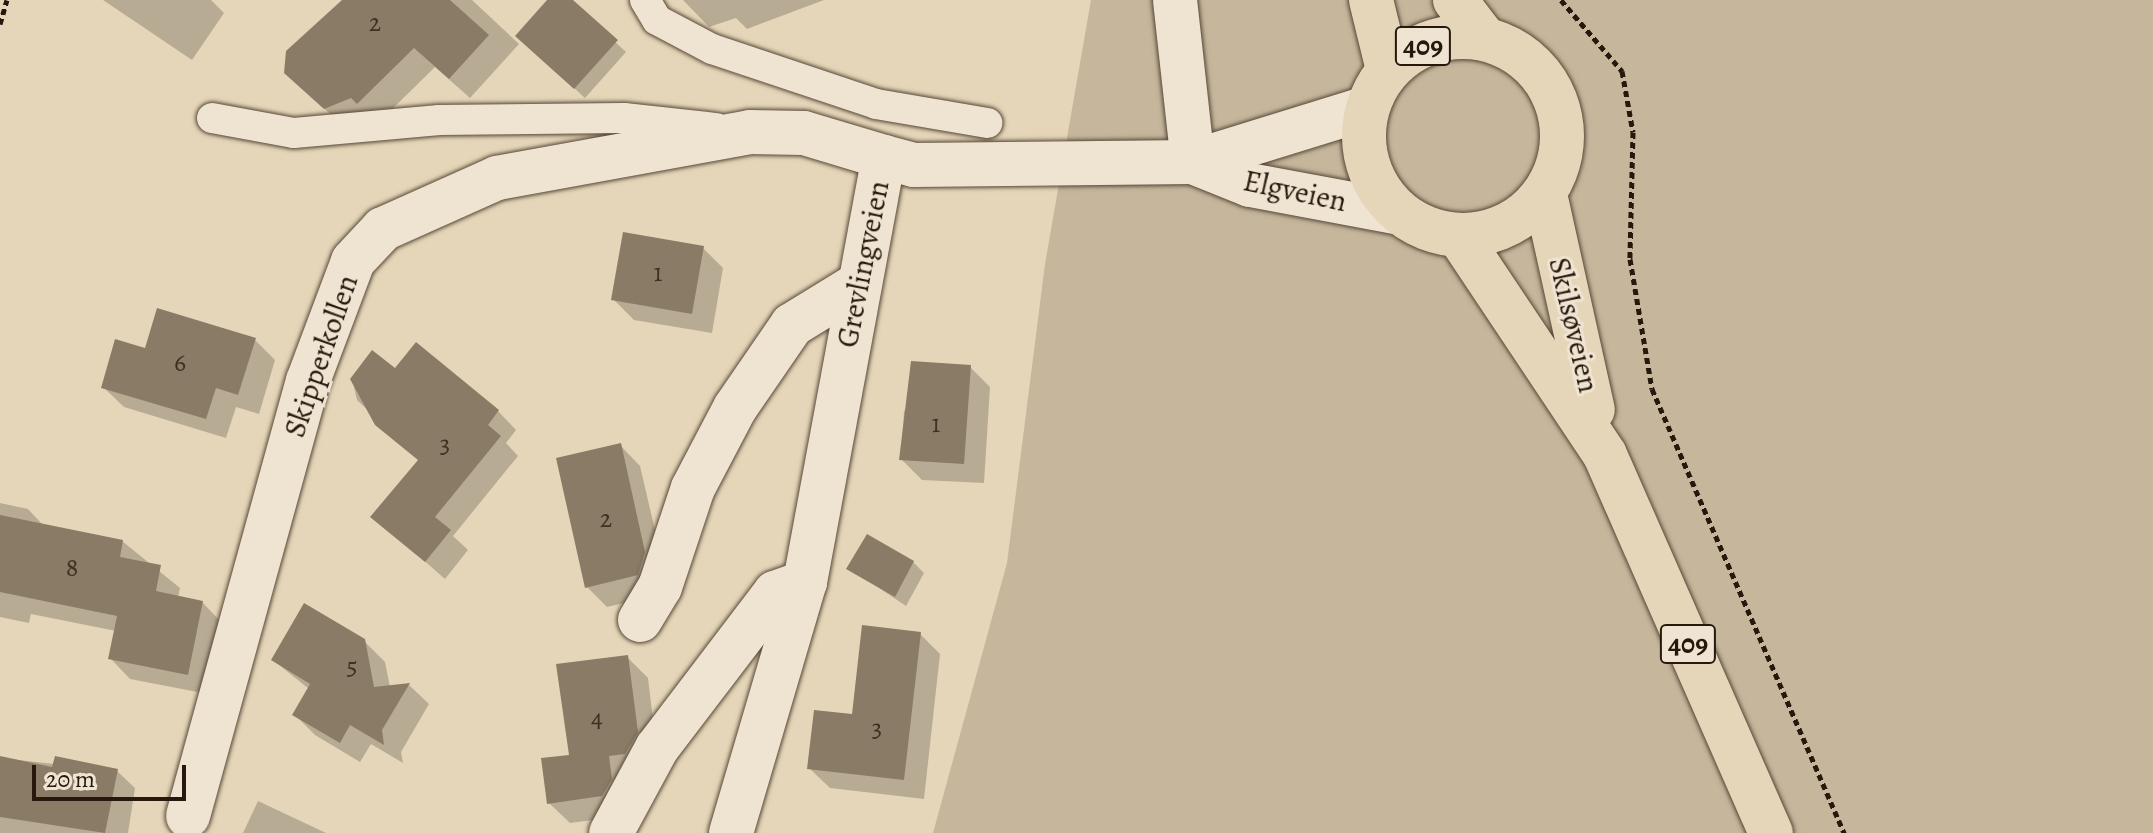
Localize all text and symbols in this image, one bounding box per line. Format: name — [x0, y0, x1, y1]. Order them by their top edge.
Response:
house number: 2 — [369, 7, 381, 39]
road number: 409 — [1393, 22, 1453, 70]
street label: Elgveien — [1240, 163, 1350, 219]
street label: Grevlingveien — [829, 177, 897, 351]
street label: Skilsøveien — [1541, 254, 1607, 396]
house number: 1 — [654, 257, 662, 289]
street label: Skipperkollen — [276, 270, 366, 442]
house number: 6 — [174, 347, 186, 379]
house number: 1 — [932, 408, 940, 440]
house number: 3 — [440, 428, 450, 460]
house number: 2 — [600, 503, 612, 535]
house number: 8 — [66, 552, 78, 584]
road number: 409 — [1658, 620, 1718, 668]
house number: 5 — [346, 650, 358, 682]
house number: 4 — [591, 703, 603, 735]
house number: 3 — [872, 712, 882, 744]
scale bar — [36, 749, 190, 799]
text: 20 m — [46, 763, 95, 795]

